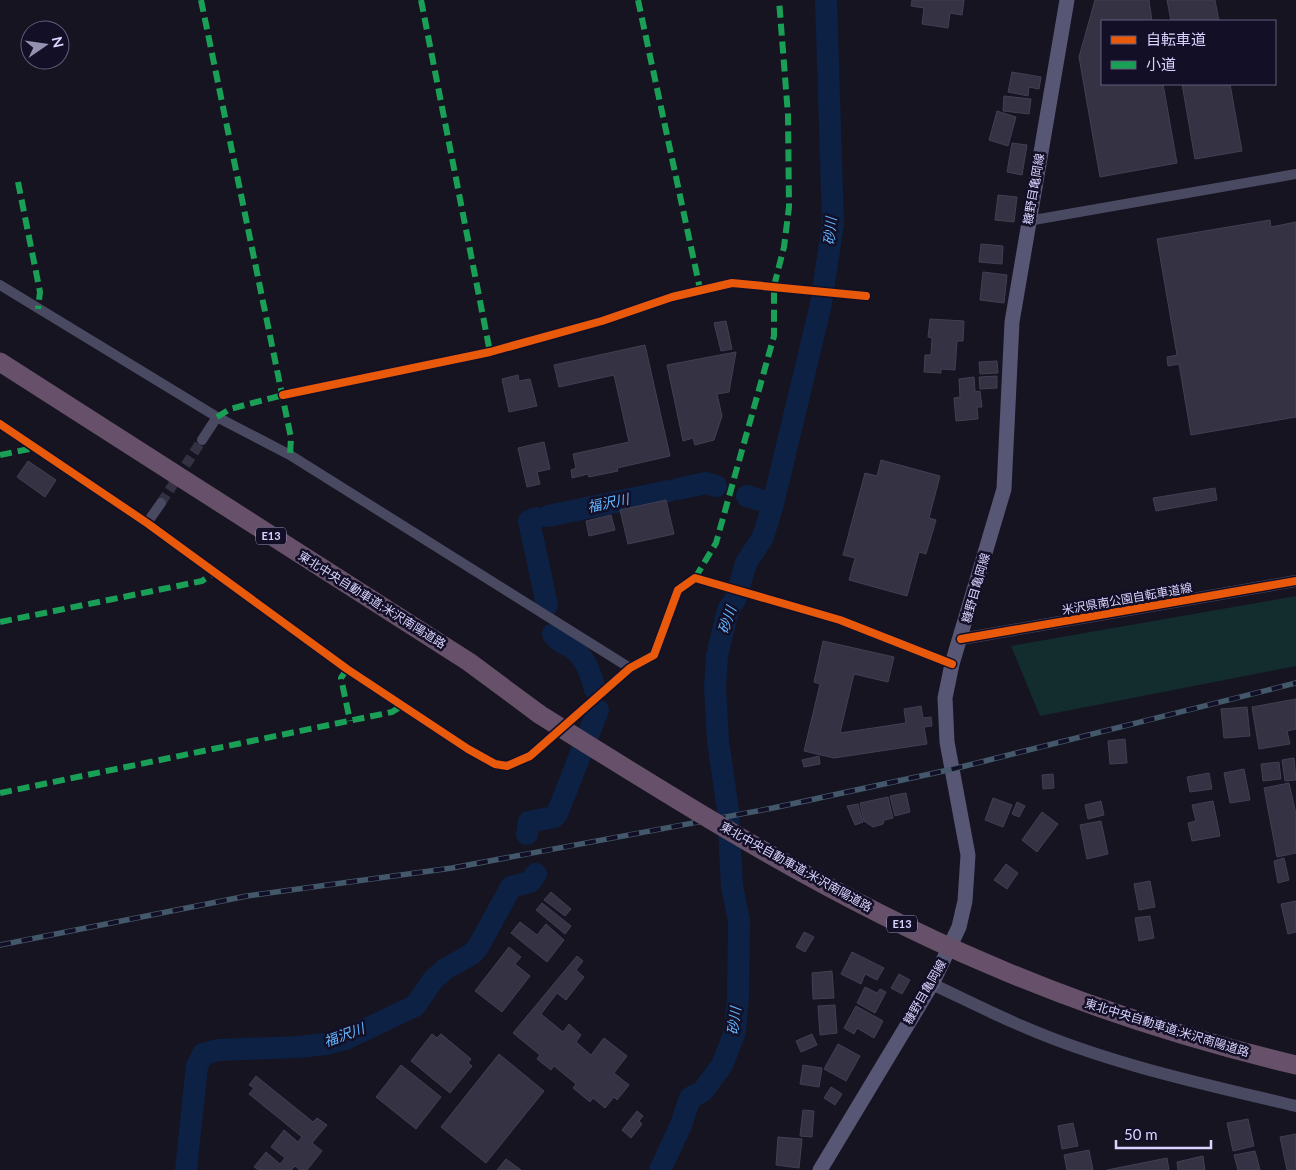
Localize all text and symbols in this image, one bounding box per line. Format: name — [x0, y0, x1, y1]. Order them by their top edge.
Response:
north arrow — [20, 20, 70, 70]
legend — [1101, 20, 1276, 85]
text: 自転車道 — [1146, 30, 1206, 48]
text: N — [49, 35, 68, 49]
text: 小道 — [1146, 55, 1176, 73]
street label: 糠野目亀岡線 — [1020, 152, 1047, 226]
water label: 砂川 — [820, 214, 839, 246]
water label: 福沢川 — [586, 489, 632, 515]
road number: E13 — [256, 528, 286, 544]
street label: 東北中央自動車道;米沢南陽道路 — [296, 548, 449, 651]
street label: 糠野目亀岡線 — [958, 551, 993, 625]
street label: 米沢県南公園自転車道線 — [1061, 580, 1193, 617]
water label: 砂川 — [714, 602, 740, 636]
street label: 東北中央自動車道;米沢南陽道路 — [718, 819, 875, 915]
road number: E13 — [887, 916, 917, 932]
street label: 糠野目亀岡線 — [900, 957, 949, 1027]
street label: 東北中央自動車道;米沢南陽道路 — [1083, 995, 1251, 1060]
water label: 砂川 — [723, 1004, 744, 1036]
water label: 福沢川 — [321, 1019, 368, 1050]
scale bar — [1116, 1118, 1211, 1150]
text: 50 m — [1124, 1125, 1158, 1143]

